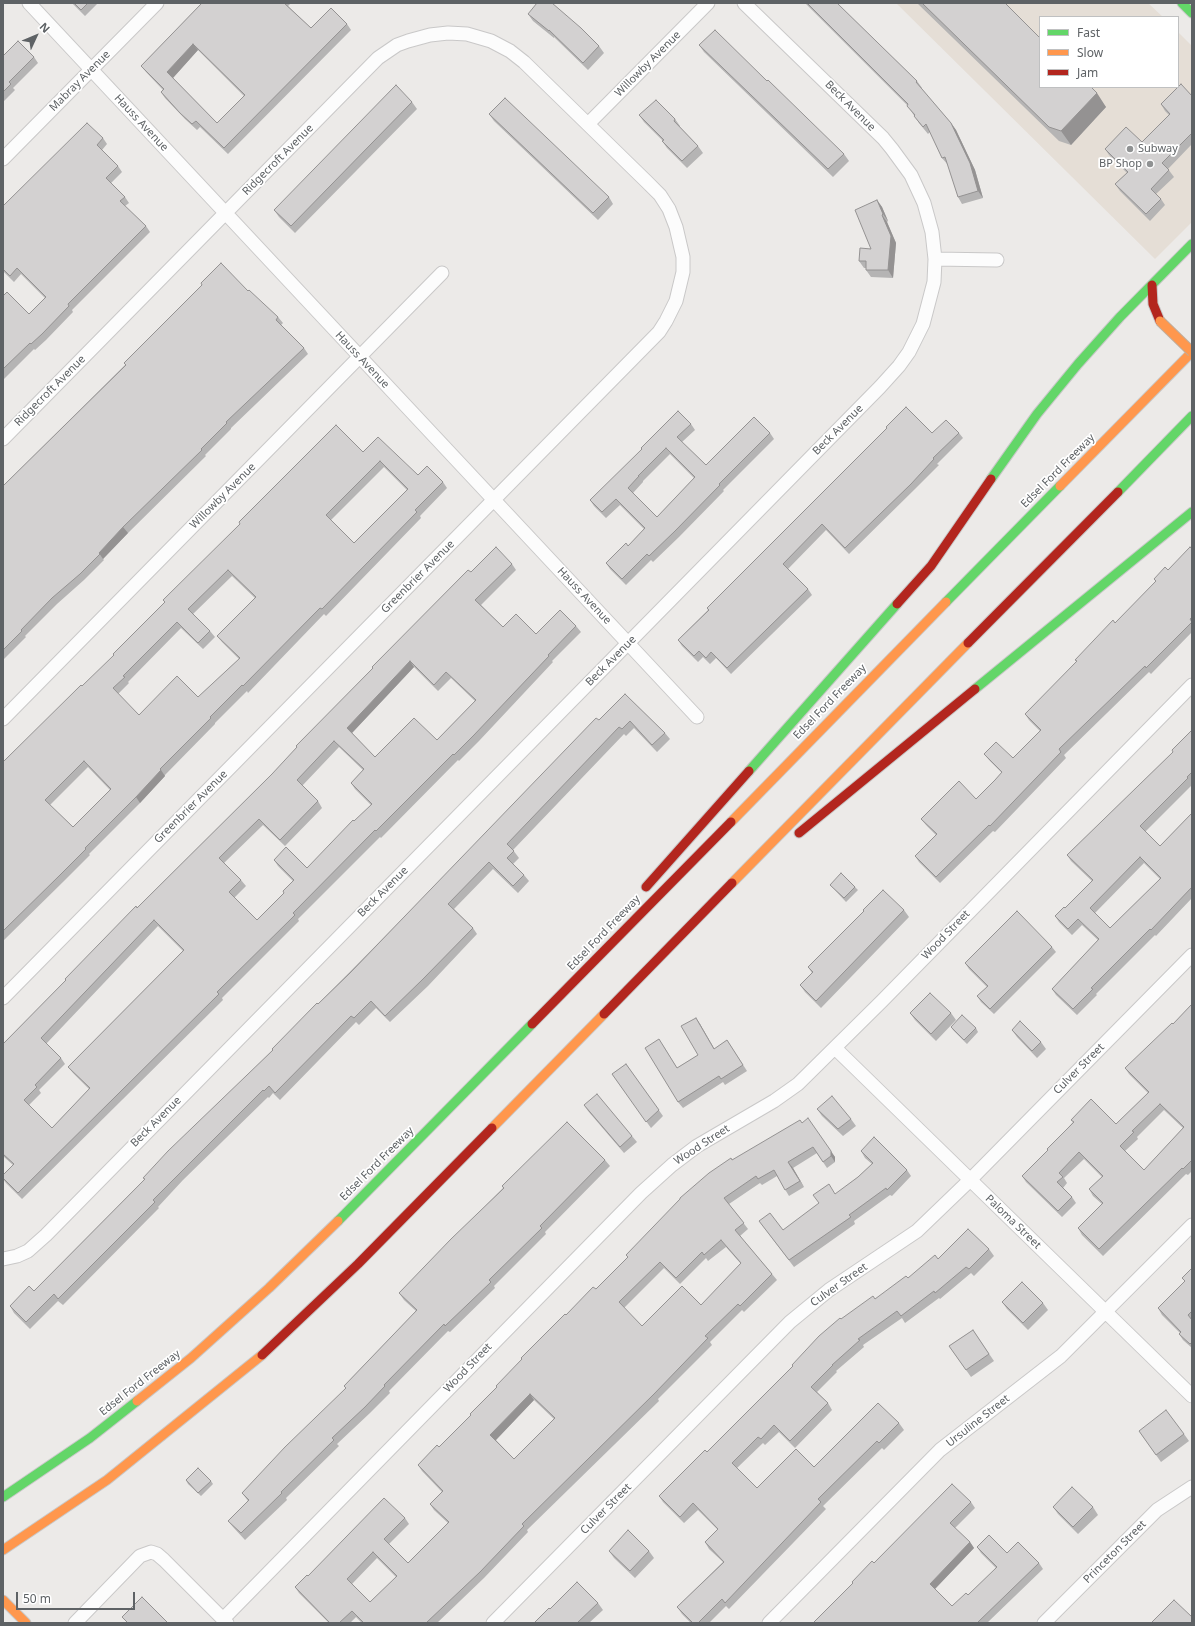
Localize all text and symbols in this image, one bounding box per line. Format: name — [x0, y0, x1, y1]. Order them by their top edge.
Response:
north arrow — [16, 16, 56, 56]
legend — [1039, 16, 1179, 88]
text: N — [36, 19, 53, 36]
text: Fast — [1077, 24, 1100, 41]
street label: Willowby Avenue — [612, 28, 684, 100]
text: Slow — [1077, 44, 1103, 61]
street label: Mabray Avenue — [47, 48, 113, 114]
text: Jam — [1077, 64, 1098, 81]
street label: Beck Avenue — [822, 78, 878, 134]
street label: Hauss Avenue — [111, 92, 171, 154]
street label: Ridgecroft Avenue — [240, 122, 316, 198]
place label: Subway — [1138, 142, 1178, 156]
marker: Subway — [1125, 144, 1135, 154]
place label: BP Shop — [1099, 157, 1142, 171]
marker: BP Shop — [1145, 159, 1155, 169]
street label: Hauss Avenue — [332, 329, 392, 391]
street label: Ridgecroft Avenue — [12, 353, 88, 429]
street label: Beck Avenue — [810, 402, 866, 458]
street label: Edsel Ford Freeway — [1018, 431, 1098, 511]
street label: Willowby Avenue — [187, 460, 259, 532]
street label: Greenbrier Avenue — [379, 538, 457, 616]
street label: Hauss Avenue — [554, 565, 614, 627]
street label: Beck Avenue — [583, 633, 639, 689]
street label: Edsel Ford Freeway — [791, 662, 869, 742]
street label: Greenbrier Avenue — [152, 768, 230, 846]
street label: Beck Avenue — [355, 864, 411, 920]
street label: Edsel Ford Freeway — [565, 893, 643, 973]
street label: Wood Street — [919, 908, 973, 962]
street label: Culver Street — [1051, 1041, 1107, 1097]
street label: Beck Avenue — [128, 1094, 184, 1150]
street label: Wood Street — [672, 1122, 732, 1168]
street label: Edsel Ford Freeway — [337, 1124, 417, 1204]
street label: Paloma Street — [982, 1192, 1044, 1252]
street label: Culver Street — [808, 1261, 870, 1309]
street label: Wood Street — [441, 1341, 495, 1395]
street label: Edsel Ford Freeway — [97, 1347, 183, 1419]
street label: Ursuline Street — [944, 1392, 1012, 1450]
street label: Culver Street — [578, 1481, 634, 1537]
street label: Princeton Street — [1081, 1518, 1149, 1586]
scale bar — [18, 1584, 137, 1610]
text: 50 m — [23, 1590, 51, 1607]

